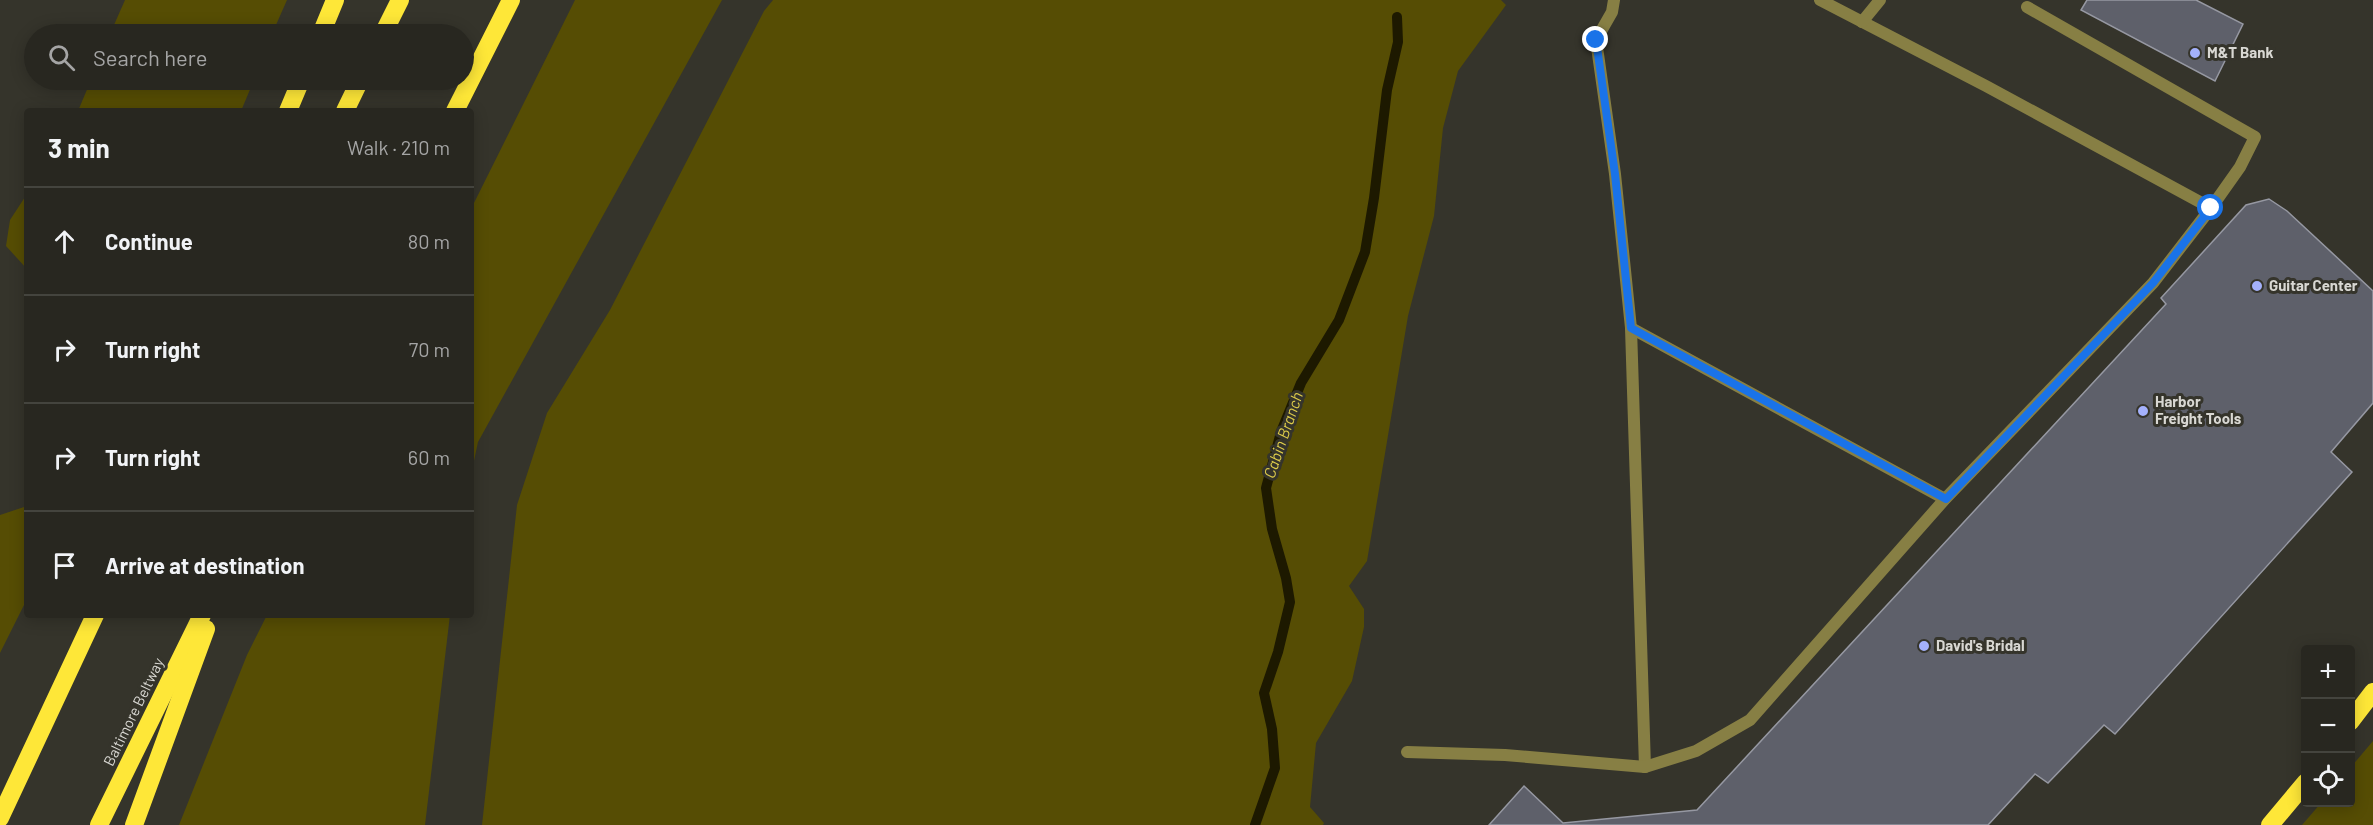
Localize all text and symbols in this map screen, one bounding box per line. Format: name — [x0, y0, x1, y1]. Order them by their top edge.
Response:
search box — [24, 24, 474, 90]
route end — [1582, 26, 1608, 52]
icon: search — [45, 41, 78, 74]
place label: M&T Bank — [2207, 43, 2273, 61]
text: Search here — [93, 44, 207, 70]
marker: M&T Bank — [2188, 46, 2202, 60]
text: 3 min — [48, 132, 110, 163]
text: Walk · 210 m — [347, 135, 450, 159]
route start — [2197, 194, 2223, 220]
icon: ahead — [48, 225, 81, 258]
text: Continue — [105, 228, 193, 254]
text: 80 m — [408, 229, 450, 253]
place label: Guitar Center — [2269, 276, 2358, 294]
marker: Guitar Center — [2250, 279, 2264, 293]
icon: right — [48, 333, 81, 366]
text: Turn right — [105, 336, 200, 362]
text: 70 m — [409, 337, 450, 361]
water label: Cabin Branch — [1259, 389, 1306, 480]
place label: Harbor Freight Tools — [2155, 392, 2242, 427]
marker: Harbor Freight Tools — [2136, 404, 2150, 418]
icon: right — [48, 441, 81, 474]
text: Turn right — [105, 444, 200, 470]
text: 60 m — [408, 445, 450, 469]
icon: arrive — [48, 549, 81, 582]
text: Arrive at destination — [105, 552, 304, 578]
place label: David's Bridal — [1936, 636, 2025, 654]
marker: David's Bridal — [1917, 639, 1931, 653]
map controls — [2301, 645, 2355, 807]
button: + — [2301, 645, 2355, 699]
street label: Baltimore Beltway — [99, 655, 167, 769]
button: − — [2301, 699, 2355, 753]
button: locate — [2301, 753, 2355, 807]

